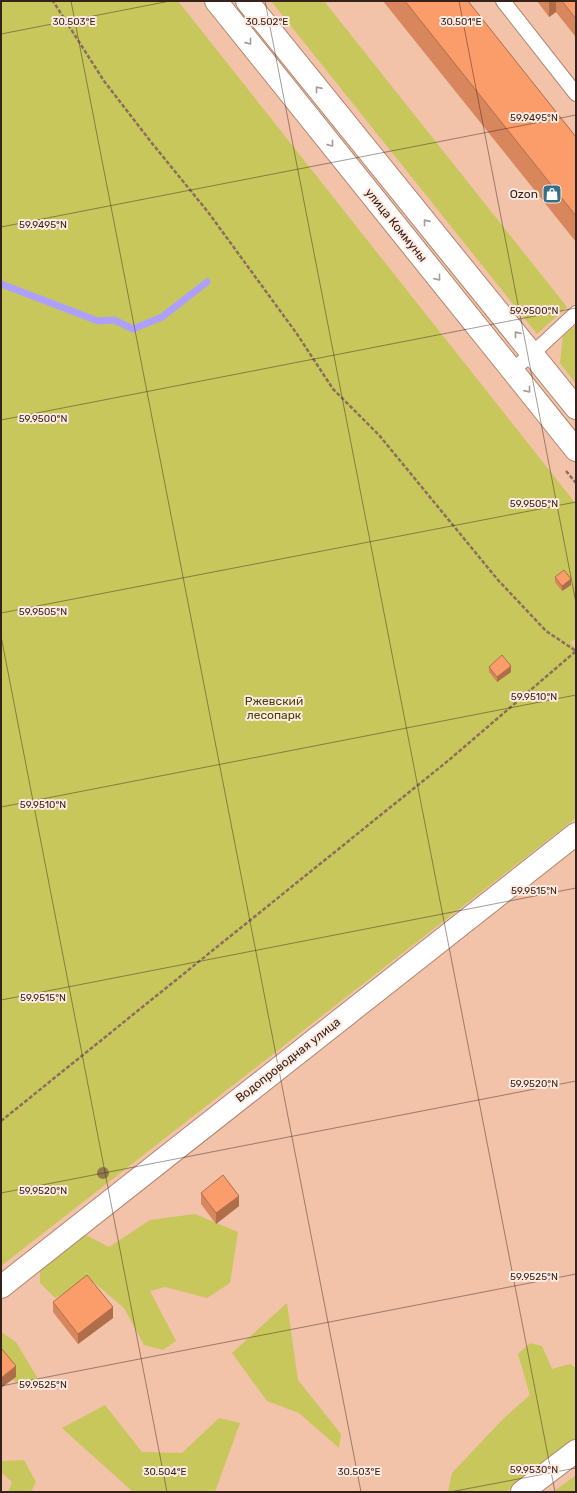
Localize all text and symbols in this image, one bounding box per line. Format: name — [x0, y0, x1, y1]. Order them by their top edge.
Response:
text: 30.503°E — [53, 16, 95, 28]
text: 30.502°E — [246, 16, 288, 28]
text: 30.501°E — [440, 16, 482, 28]
one-way arrow — [245, 38, 252, 45]
one-way arrow — [316, 86, 323, 93]
text: 59.9495°N — [510, 112, 558, 124]
one-way arrow — [326, 139, 333, 146]
shop icon: Ozon — [541, 183, 563, 205]
street label: улица Коммуны — [362, 185, 430, 265]
place label: Ozon — [510, 187, 538, 201]
text: 59.9495°N — [19, 219, 67, 231]
one-way arrow — [424, 220, 431, 227]
one-way arrow — [434, 273, 441, 281]
text: 59.9500°N — [510, 305, 558, 317]
one-way arrow — [514, 332, 521, 339]
one-way arrow — [524, 386, 531, 393]
text: 59.9500°N — [19, 413, 67, 425]
text: 59.9505°N — [510, 498, 558, 510]
text: 59.9505°N — [19, 606, 67, 618]
text: 59.9510°N — [511, 691, 557, 703]
park label: Ржевский лесопарк — [245, 694, 303, 722]
text: 59.9510°N — [20, 799, 66, 811]
text: 59.9515°N — [511, 885, 557, 897]
text: 59.9515°N — [20, 992, 66, 1004]
street label: Водопроводная улица — [233, 1015, 343, 1105]
text: 59.9520°N — [510, 1078, 558, 1090]
text: 59.9520°N — [19, 1185, 67, 1197]
text: 59.9525°N — [510, 1271, 558, 1283]
text: 59.9525°N — [19, 1379, 67, 1391]
text: 59.9530°N — [510, 1464, 558, 1476]
text: 30.504°E — [143, 1466, 187, 1478]
text: 30.503°E — [338, 1466, 380, 1478]

